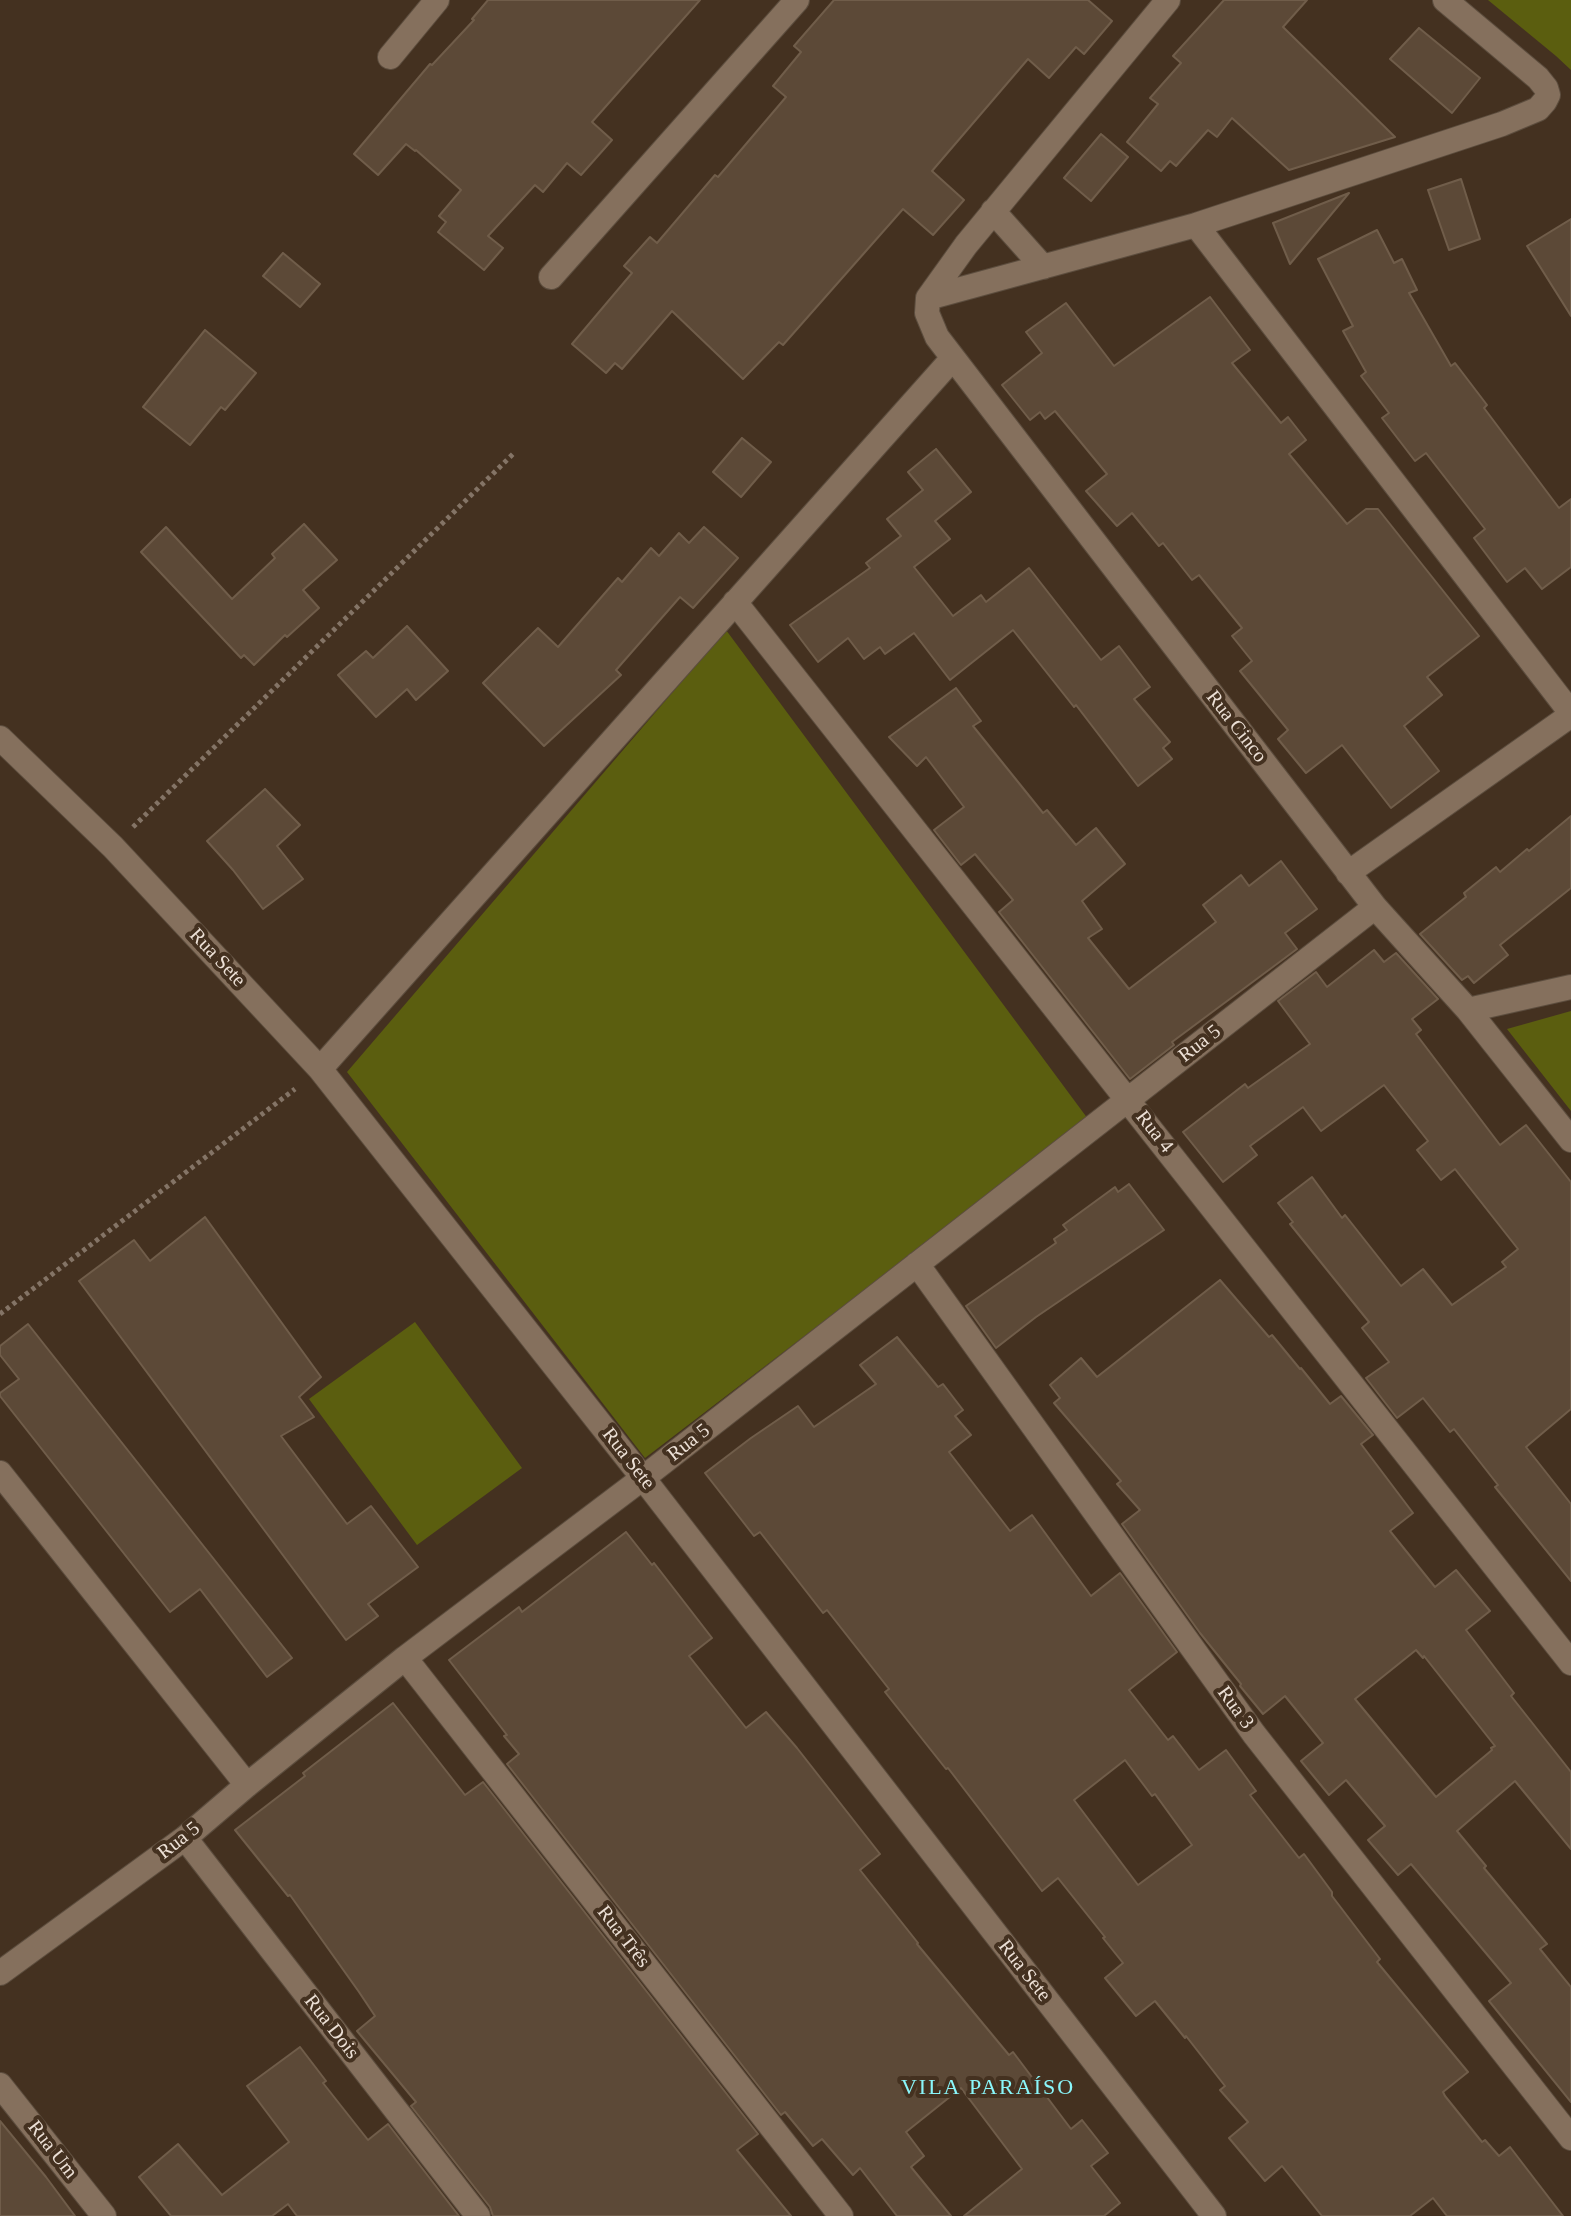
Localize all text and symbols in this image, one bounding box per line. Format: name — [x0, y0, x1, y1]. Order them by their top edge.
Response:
street label: Rua Cinco — [1200, 686, 1272, 768]
street label: Rua Sete — [184, 924, 250, 992]
street label: Rua 5 — [1174, 1020, 1226, 1068]
street label: Rua 4 — [1130, 1106, 1178, 1158]
street label: Rua 5 — [663, 1419, 715, 1467]
street label: Rua Sete — [596, 1423, 660, 1495]
street label: Rua 3 — [1211, 1682, 1259, 1734]
street label: Rua 5 — [153, 1817, 205, 1865]
street label: Rua Três — [591, 1901, 655, 1973]
street label: Rua Sete — [992, 1935, 1056, 2007]
street label: Rua Dois — [298, 1990, 364, 2064]
district label: VILA PARAÍSO — [901, 2075, 1075, 2101]
street label: Rua Um — [22, 2116, 82, 2184]

